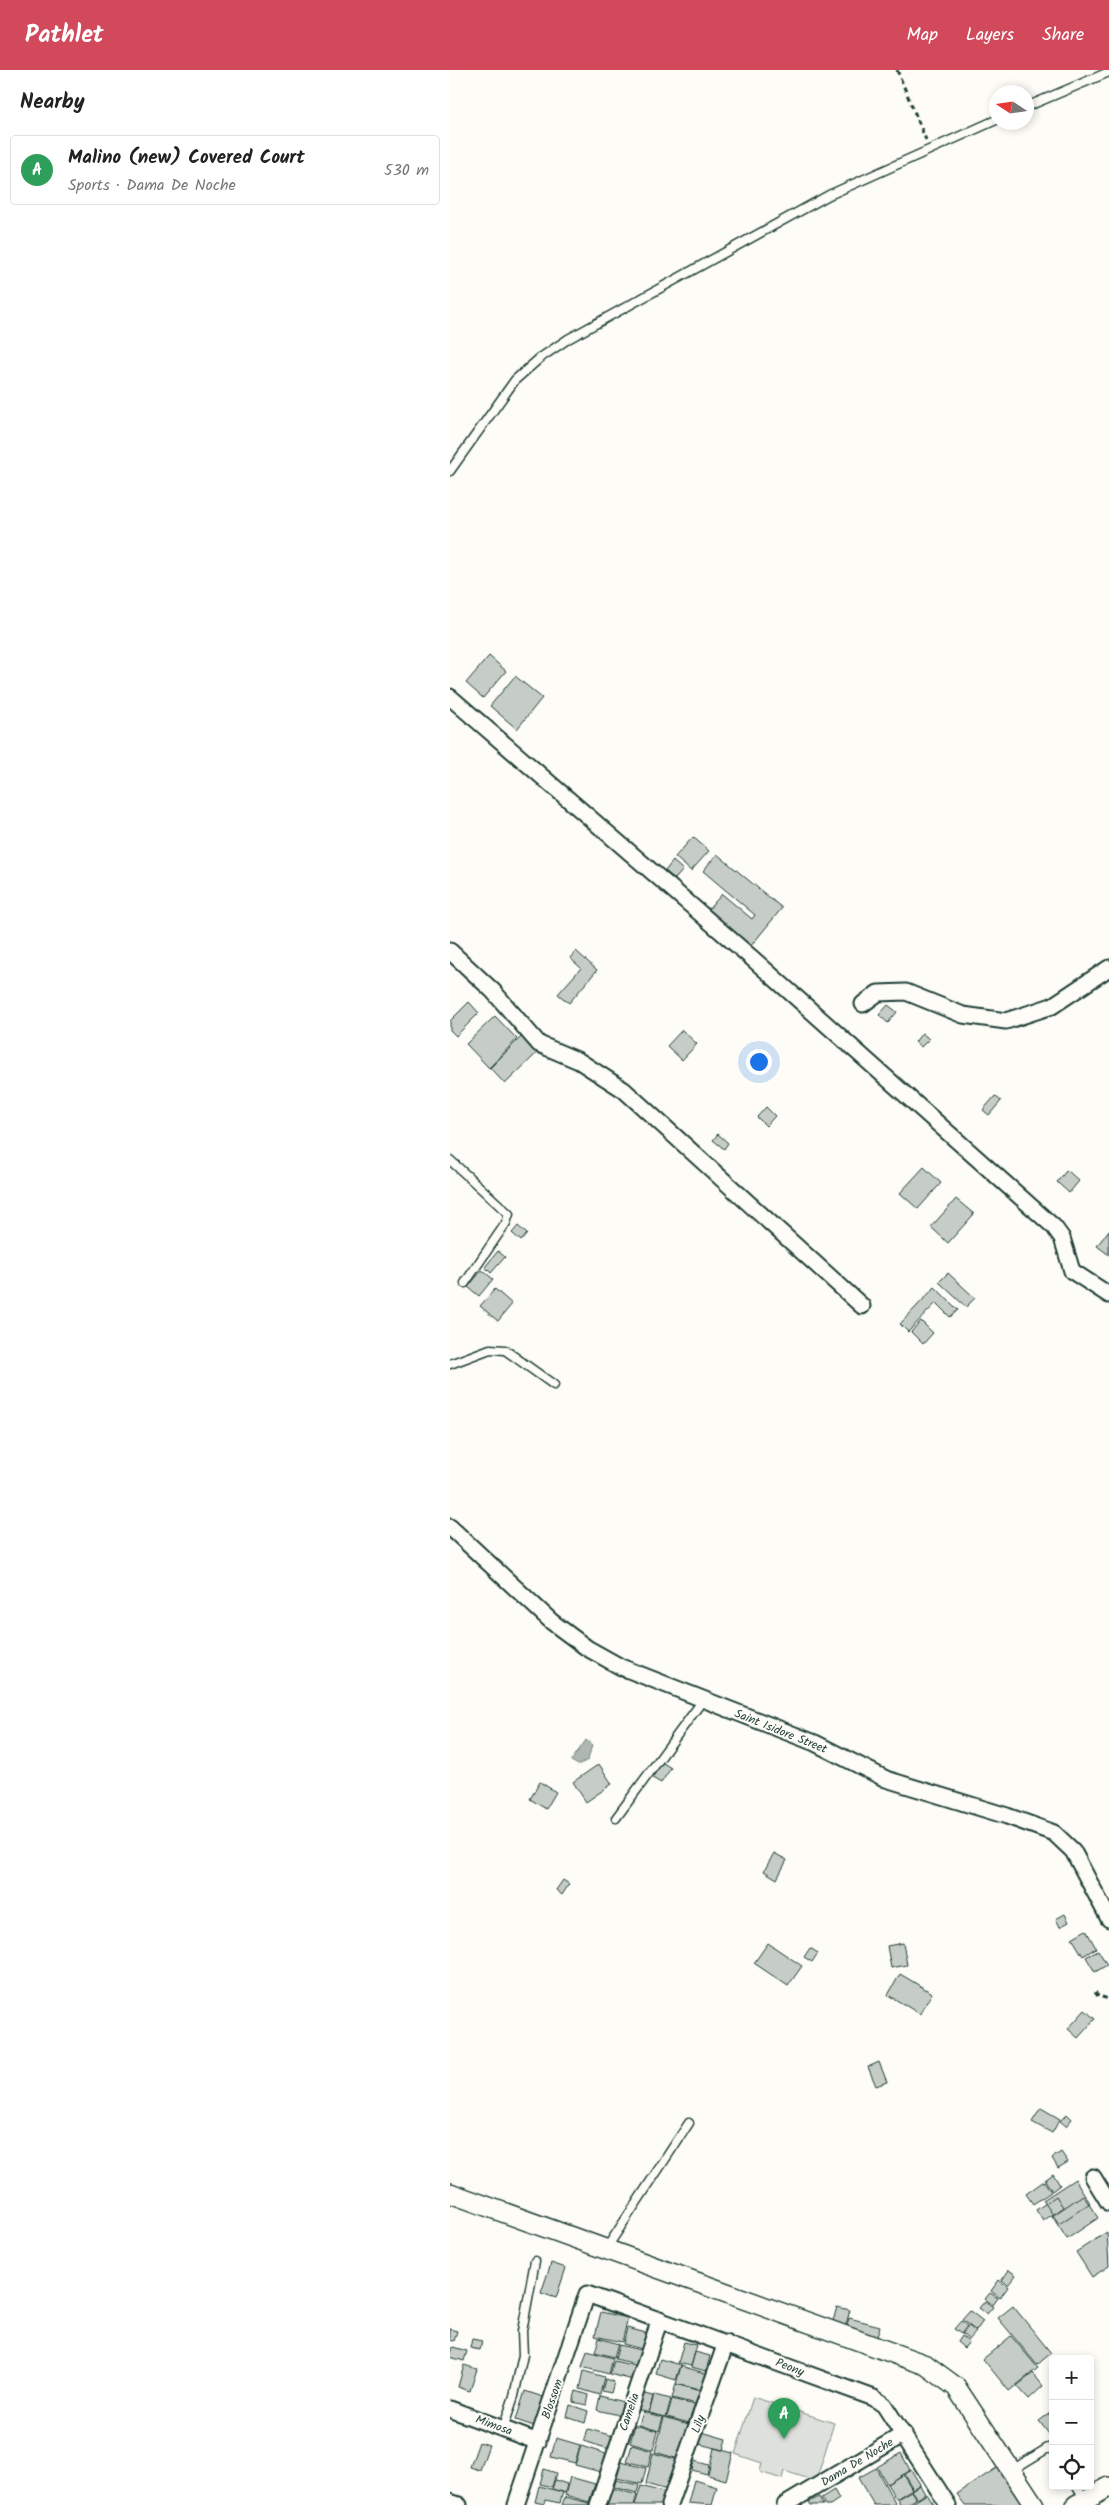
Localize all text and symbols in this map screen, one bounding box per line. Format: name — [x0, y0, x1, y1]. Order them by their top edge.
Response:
text: Pathlet — [25, 16, 104, 55]
text: Map — [907, 21, 938, 50]
text: Layers — [966, 21, 1014, 50]
text: Share — [1042, 21, 1084, 50]
north arrow — [989, 85, 1034, 130]
text: Nearby — [20, 86, 85, 119]
text: Malino (new) Covered Court — [68, 143, 305, 173]
text: A — [32, 158, 42, 183]
text: 530 m — [384, 158, 429, 183]
text: Sports · Dama De Noche — [68, 173, 236, 198]
your location — [746, 1049, 772, 1075]
street label: Saint Isidore Street — [732, 1704, 830, 1759]
street label: Peony — [773, 2353, 807, 2382]
map controls — [1049, 2355, 1094, 2490]
button: + — [1049, 2355, 1094, 2400]
street label: Blossom — [537, 2376, 568, 2422]
street label: Camelia — [614, 2390, 645, 2434]
pin: A — [768, 2398, 800, 2439]
button: − — [1049, 2400, 1094, 2445]
street label: Mimosa — [473, 2410, 515, 2441]
street label: Lily — [687, 2412, 711, 2436]
street label: Dama De Noche — [817, 2433, 898, 2492]
button: locate — [1049, 2445, 1094, 2490]

